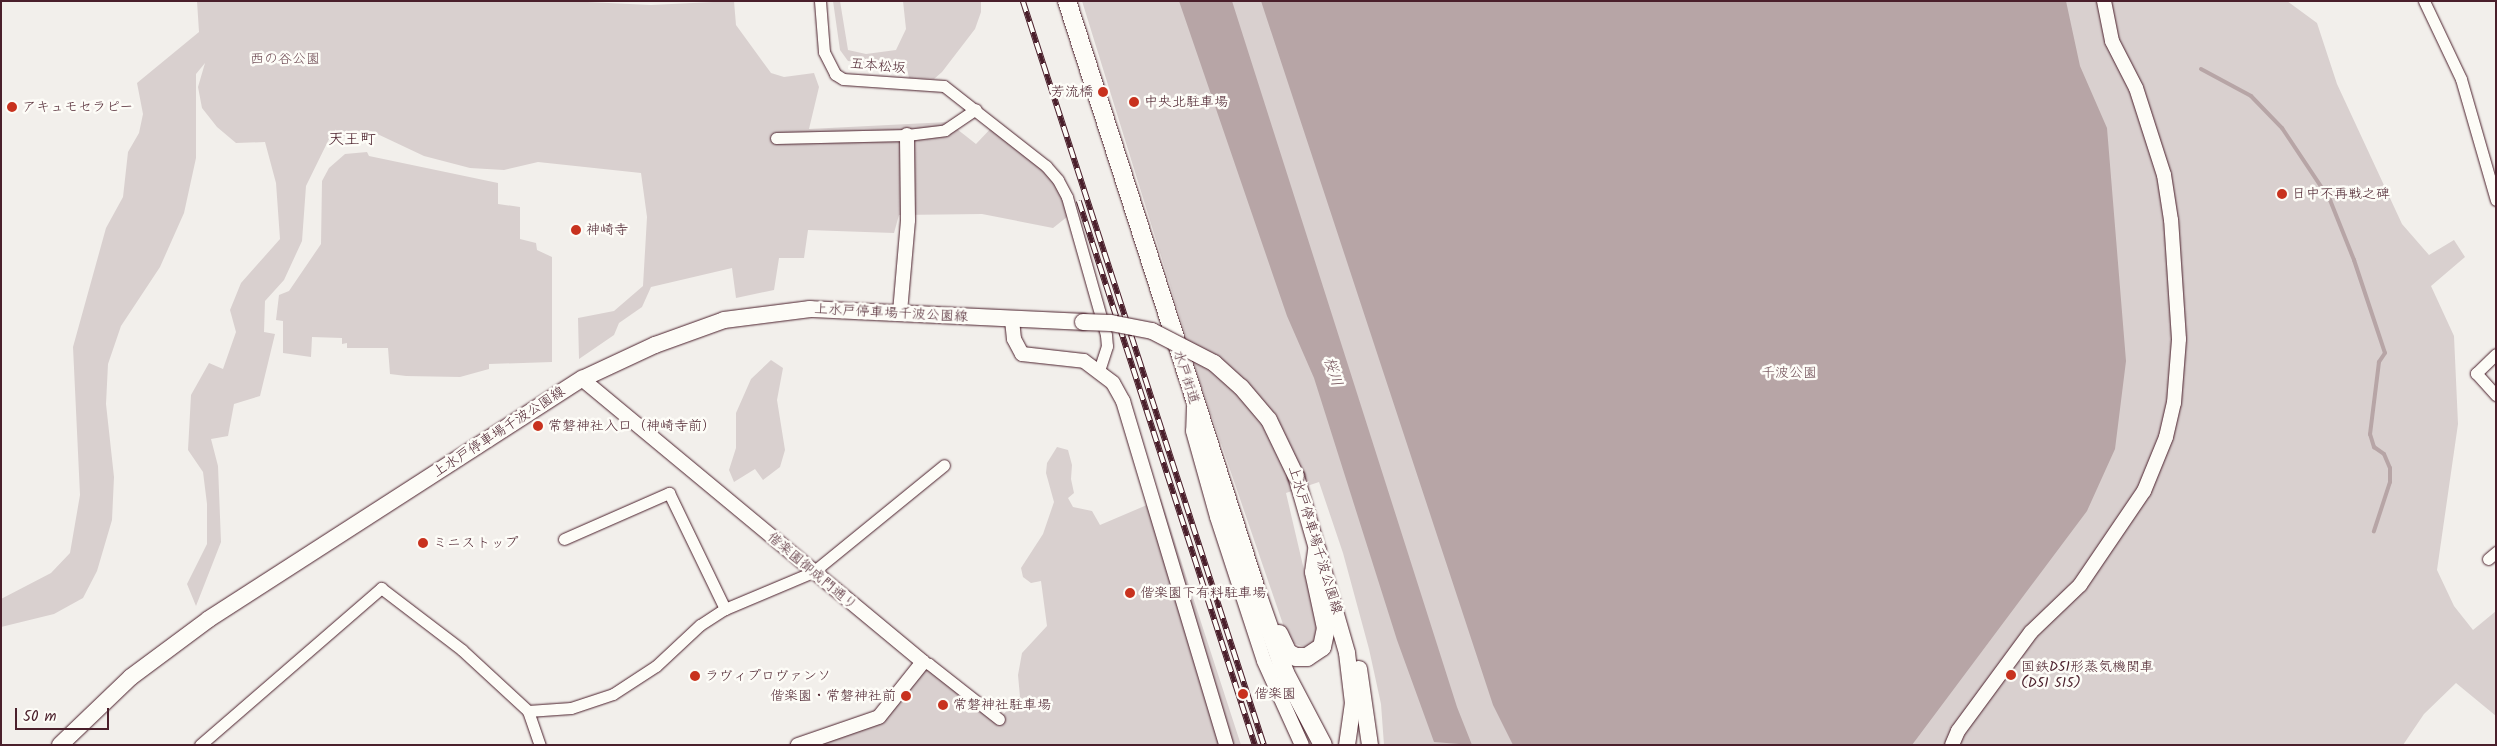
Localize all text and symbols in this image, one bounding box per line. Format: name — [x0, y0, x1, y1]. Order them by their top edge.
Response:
park label: 西の谷公園 — [250, 51, 320, 67]
street label: 五本松坂 — [849, 55, 907, 77]
place label: 芳流橋 — [1051, 84, 1093, 100]
marker: 芳流橋 — [1097, 86, 1109, 98]
place label: 中央北駐車場 — [1144, 94, 1228, 110]
marker: 中央北駐車場 — [1128, 96, 1140, 108]
place label: アキュモセラピー — [22, 99, 133, 115]
marker: アキュモセラピー — [6, 101, 18, 113]
district label: 天王町 — [328, 130, 376, 150]
place label: 日中不再戦之碑 — [2292, 186, 2390, 202]
marker: 日中不再戦之碑 — [2276, 188, 2288, 200]
place label: 神崎寺 — [586, 222, 628, 238]
marker: 神崎寺 — [570, 224, 582, 236]
street label: 上水戸停車場千波公園線 — [814, 301, 968, 325]
street label: 水戸街道 — [1169, 348, 1203, 406]
water label: 桜川 — [1319, 355, 1345, 389]
park label: 千波公園 — [1761, 365, 1817, 381]
street label: 上水戸停車場千波公園線 — [430, 383, 568, 481]
place label: 常磐神社入口（神崎寺前） — [548, 418, 716, 434]
marker: 常磐神社入口（神崎寺前） — [532, 420, 544, 432]
street label: 上水戸停車場千波公園線 — [1284, 464, 1346, 616]
street label: 偕楽園御成門通り — [764, 529, 860, 613]
place label: ミニストップ — [433, 535, 517, 551]
marker: ミニストップ — [417, 537, 429, 549]
place label: 偕楽園下有料駐車場 — [1140, 585, 1266, 601]
marker: 偕楽園下有料駐車場 — [1124, 587, 1136, 599]
place label: 国鉄D51形蒸気機関車 (D51 515) — [2021, 659, 2154, 692]
place label: ラヴィプロヴァンソ — [705, 668, 831, 684]
marker: 国鉄D51形蒸気機関車 (D51 515) — [2005, 669, 2017, 681]
marker: ラヴィプロヴァンソ — [689, 670, 701, 682]
place label: 偕楽園 — [1254, 686, 1296, 702]
marker: 偕楽園 — [1236, 687, 1250, 701]
place label: 偕楽園・常磐神社前 — [770, 688, 896, 704]
marker: 偕楽園・常磐神社前 — [900, 690, 912, 702]
place label: 常磐神社駐車場 — [953, 697, 1051, 713]
scale bar — [18, 698, 111, 730]
marker: 常磐神社駐車場 — [937, 699, 949, 711]
text: 50 m — [23, 705, 57, 729]

